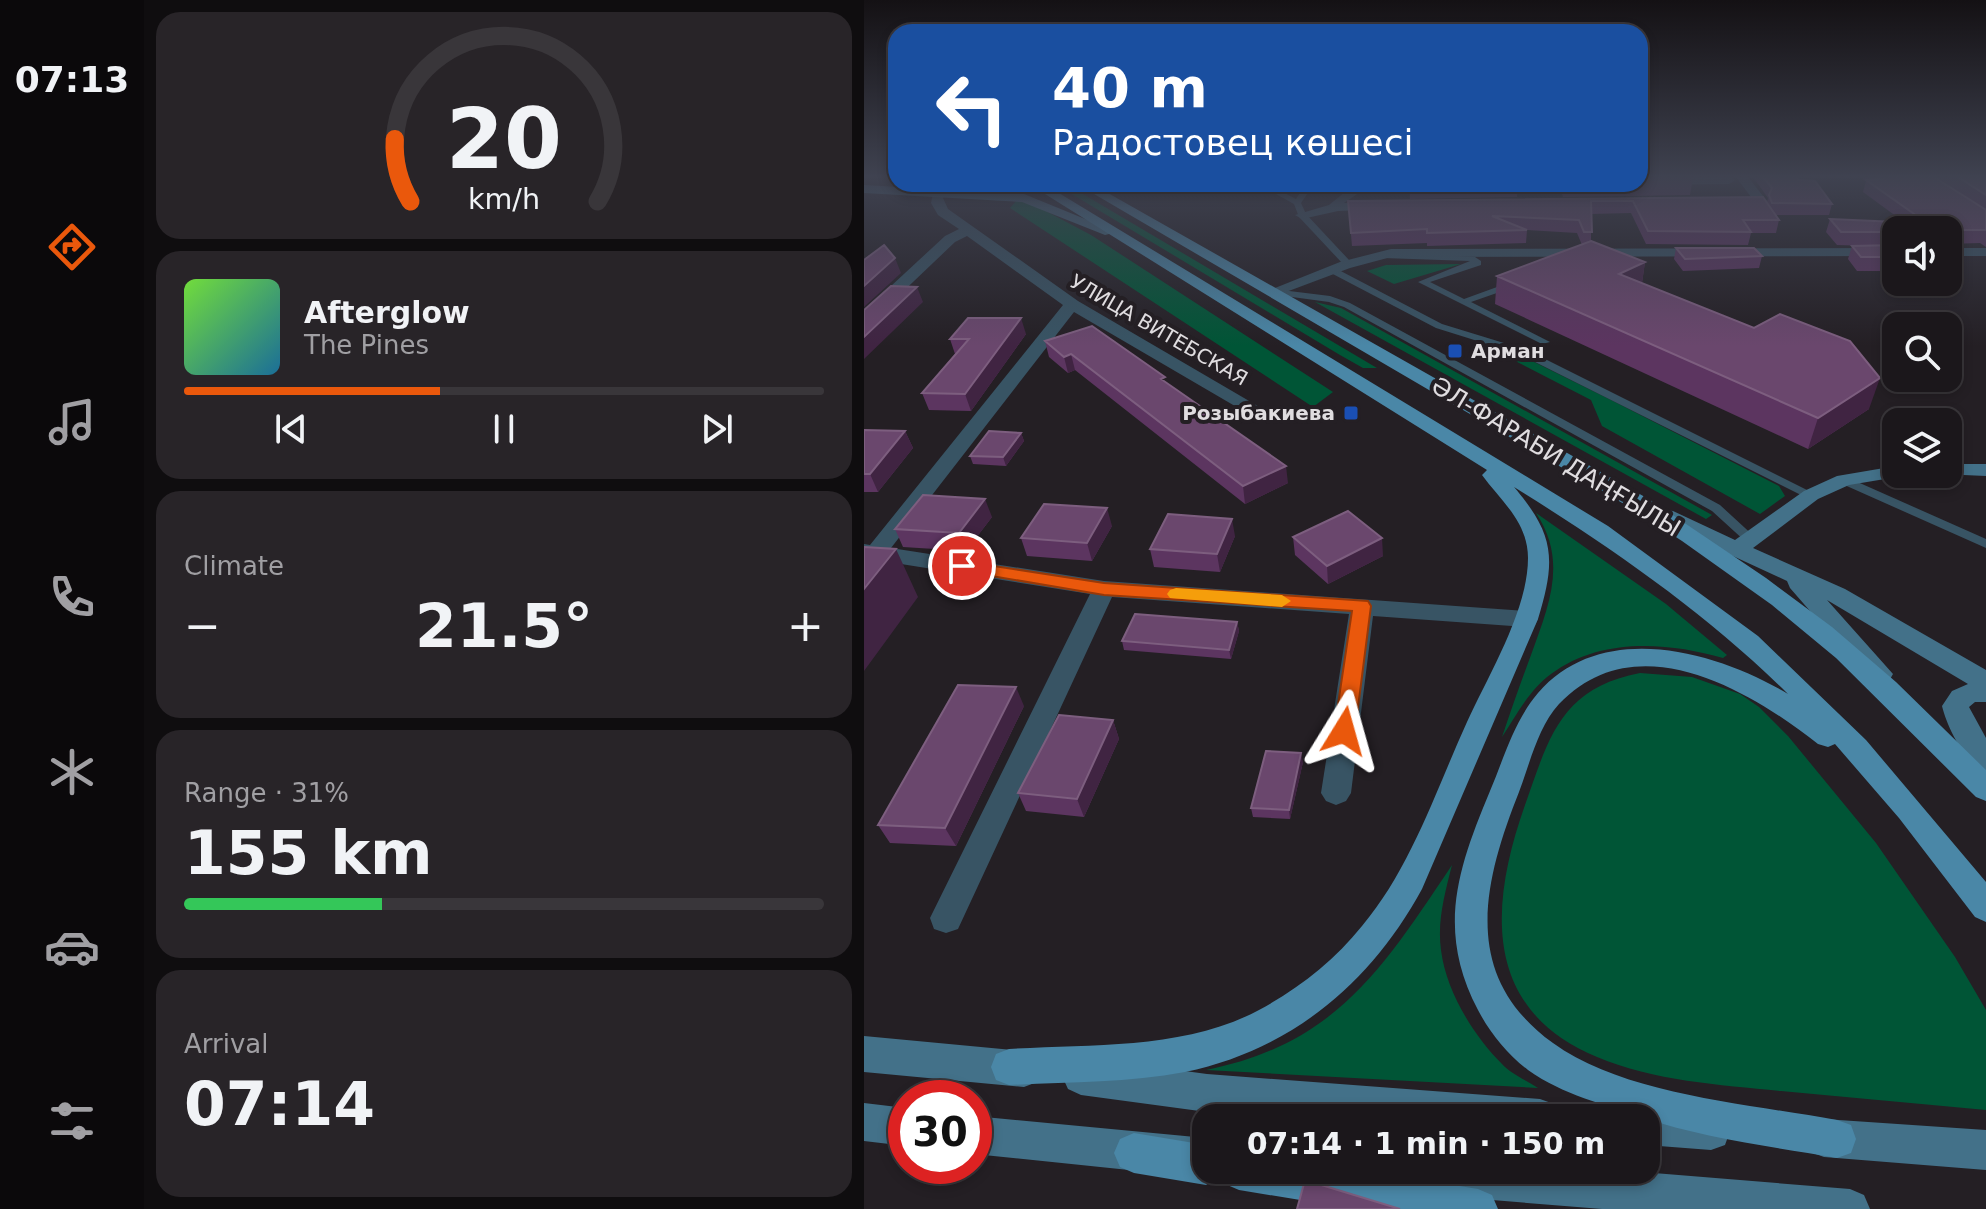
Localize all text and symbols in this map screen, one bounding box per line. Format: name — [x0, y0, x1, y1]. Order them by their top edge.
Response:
text: 40 m — [1052, 55, 1208, 120]
icon: left — [920, 56, 1024, 160]
text: 07:13 — [15, 59, 129, 100]
text: 20 — [446, 90, 562, 187]
text: Радостовец көшесі — [1052, 122, 1413, 163]
text: km/h — [468, 182, 540, 216]
map controls — [1882, 216, 1962, 488]
button: sound — [1882, 216, 1962, 296]
icon: directions — [44, 219, 100, 275]
street label: УЛИЦА ВИТЕБСКАЯ — [1066, 269, 1252, 391]
text: Afterglow — [304, 295, 470, 330]
button: search — [1882, 312, 1962, 392]
text: The Pines — [304, 330, 429, 360]
place label: Арман — [1471, 339, 1544, 363]
marker: Арман — [1446, 342, 1464, 360]
street label: ӘЛ-ФАРАБИ ДАҢҒЫЛЫ — [1426, 371, 1686, 543]
icon: music — [44, 394, 100, 450]
place label: Розыбакиева — [1182, 401, 1335, 425]
marker: Розыбакиева — [1342, 404, 1360, 422]
icon: previous — [269, 407, 313, 451]
icon: pause — [482, 407, 526, 451]
icon: next — [695, 407, 739, 451]
button: layers — [1882, 408, 1962, 488]
pin — [928, 532, 996, 600]
icon: arrive — [940, 544, 984, 588]
text: Climate — [184, 551, 284, 581]
icon: phone — [44, 569, 100, 625]
text: 21.5° — [415, 591, 593, 661]
text: − — [184, 600, 221, 651]
text: + — [787, 600, 824, 651]
position arrow — [1302, 689, 1386, 773]
icon: climate — [44, 744, 100, 800]
text: Range · 31% — [184, 778, 349, 808]
text: 155 km — [184, 818, 433, 888]
icon: car — [44, 919, 100, 975]
text: Arrival — [184, 1029, 268, 1059]
text: 07:14 — [184, 1069, 375, 1139]
speed limit sign: 30 — [888, 1080, 992, 1184]
icon: filters — [44, 1093, 100, 1149]
text: 07:14 · 1 min · 150 m — [1247, 1126, 1605, 1161]

